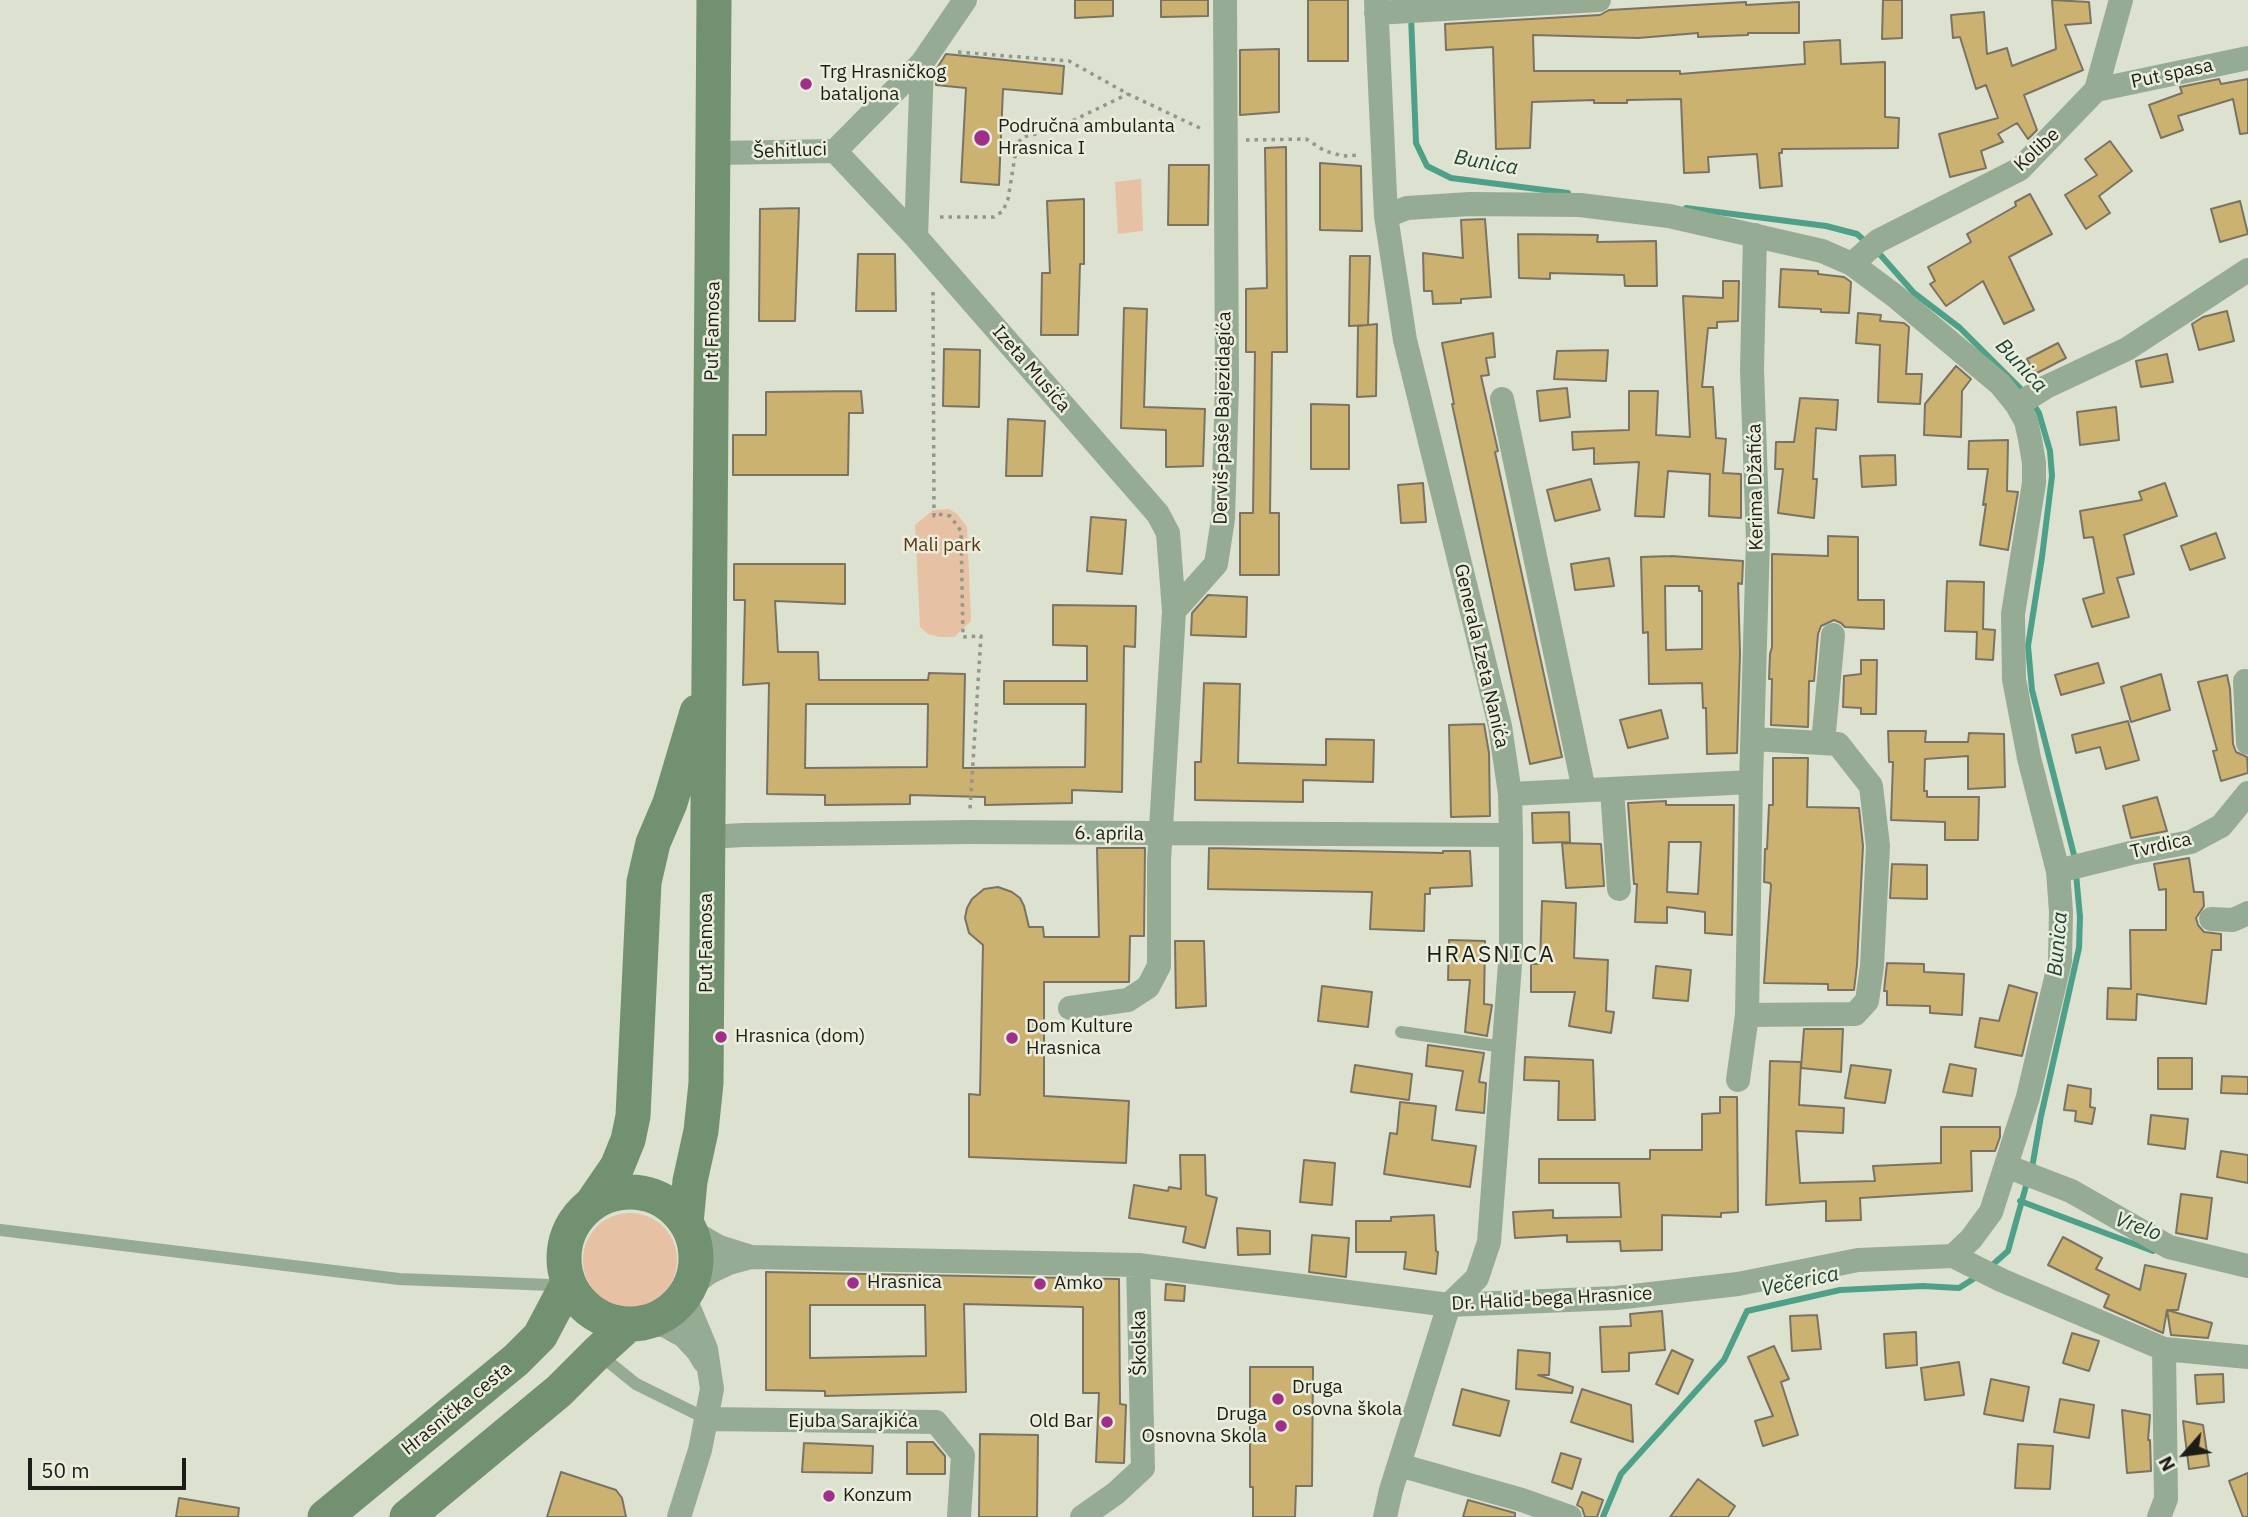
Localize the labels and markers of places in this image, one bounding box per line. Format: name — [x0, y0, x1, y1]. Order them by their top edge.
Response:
place label: Trg Hrasničkog bataljona — [820, 62, 946, 106]
marker: Trg Hrasničkog bataljona — [798, 76, 814, 92]
place label: Područna ambulanta Hrasnica I — [998, 116, 1175, 160]
marker: Područna ambulanta Hrasnica I — [972, 128, 992, 148]
place label: Dom Kulture Hrasnica — [1026, 1016, 1133, 1060]
place label: Hrasnica (dom) — [735, 1026, 865, 1048]
marker: Hrasnica (dom) — [713, 1029, 729, 1045]
marker: Dom Kulture Hrasnica — [1004, 1030, 1020, 1046]
place label: Hrasnica — [867, 1272, 942, 1294]
place label: Amko — [1054, 1273, 1103, 1295]
marker: Hrasnica — [845, 1275, 861, 1291]
marker: Amko — [1032, 1276, 1048, 1292]
place label: Druga osovna škola — [1292, 1377, 1402, 1421]
marker: Druga osovna škola — [1270, 1391, 1286, 1407]
place label: Druga Osnovna Skola — [1142, 1404, 1267, 1448]
place label: Old Bar — [1029, 1411, 1093, 1433]
marker: Old Bar — [1099, 1414, 1115, 1430]
marker: Druga Osnovna Skola — [1273, 1418, 1289, 1434]
place label: Konzum — [843, 1485, 912, 1507]
marker: Konzum — [821, 1488, 837, 1504]

